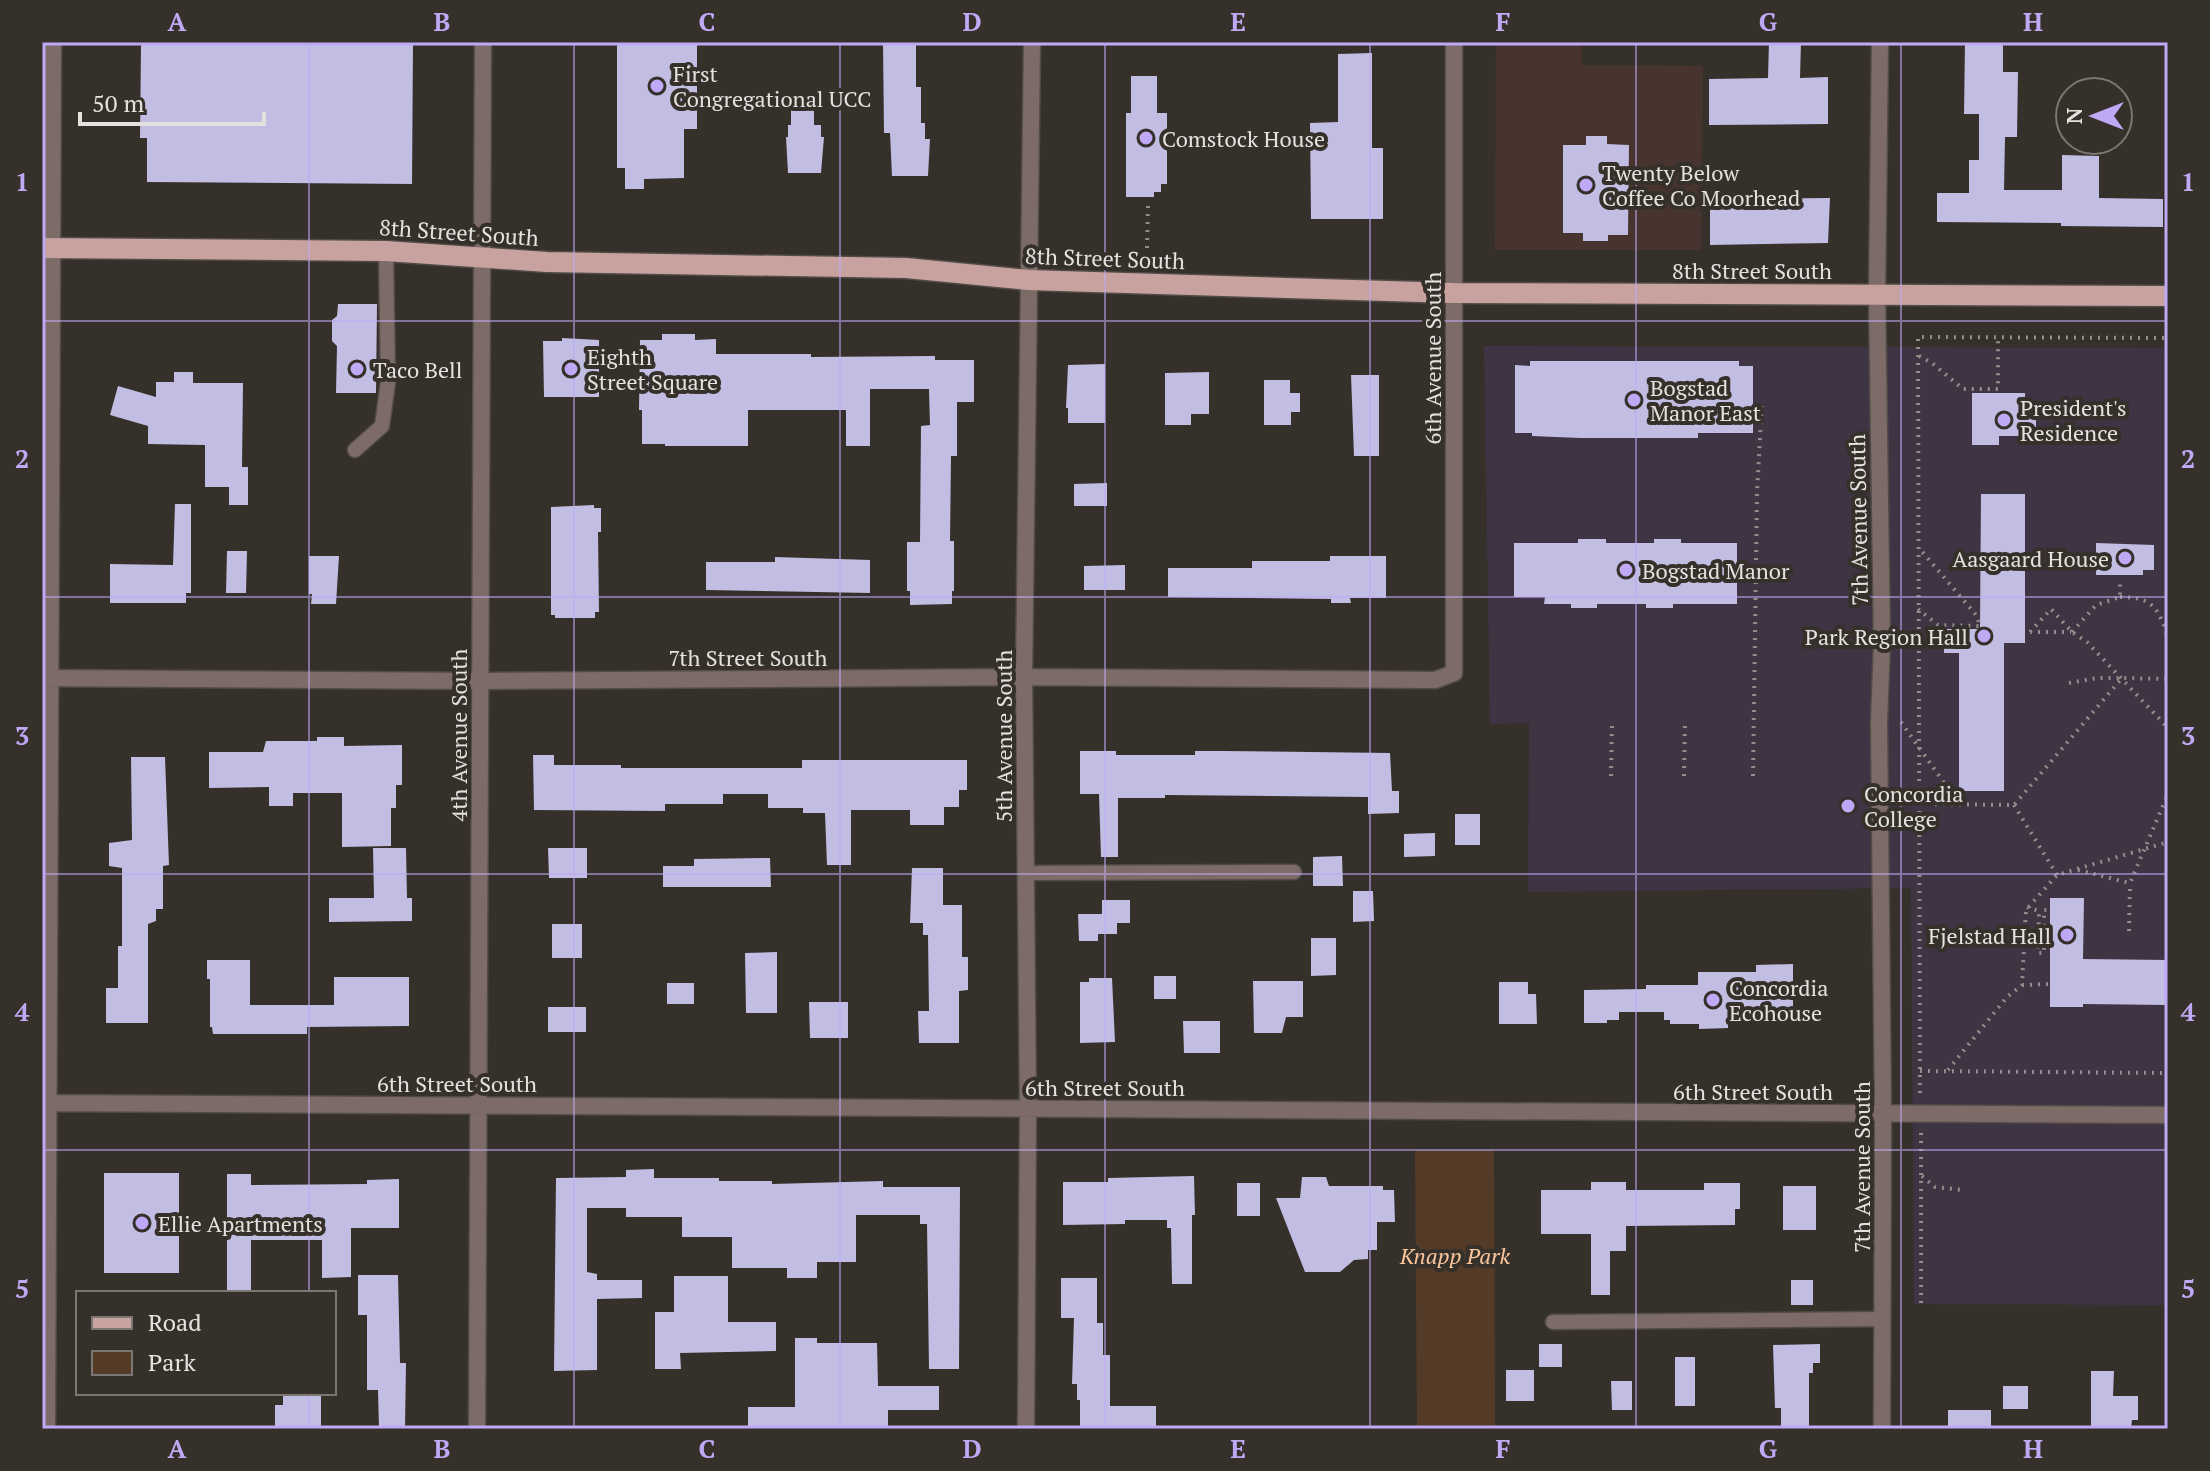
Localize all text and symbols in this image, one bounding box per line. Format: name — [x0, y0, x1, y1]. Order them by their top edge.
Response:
text: A — [168, 4, 187, 38]
text: B — [434, 4, 450, 38]
text: C — [699, 4, 715, 38]
text: D — [962, 4, 982, 38]
text: E — [1230, 4, 1246, 38]
text: F — [1496, 4, 1511, 38]
text: G — [1759, 4, 1778, 38]
text: H — [2023, 4, 2043, 38]
place label: First Congregational UCC — [673, 59, 871, 113]
scale bar — [80, 76, 264, 126]
north arrow — [2054, 76, 2134, 156]
marker: First Congregational UCC — [648, 77, 666, 95]
text: 50 m — [92, 87, 144, 119]
text: N — [2059, 107, 2088, 124]
place label: Comstock House — [1162, 124, 1325, 153]
marker: Comstock House — [1137, 129, 1155, 147]
place label: Twenty Below Coffee Co Moorhead — [1602, 158, 1800, 212]
text: 1 — [15, 164, 29, 198]
text: 1 — [2181, 164, 2195, 198]
marker: Twenty Below Coffee Co Moorhead — [1577, 176, 1595, 194]
street label: 8th Street South — [378, 212, 540, 252]
street label: 8th Street South — [1025, 241, 1185, 275]
street label: 8th Street South — [1672, 256, 1832, 285]
street label: 6th Avenue South — [1418, 272, 1447, 444]
place label: Eighth Street Square — [587, 342, 718, 396]
place label: Taco Bell — [373, 355, 462, 384]
marker: Taco Bell — [348, 360, 366, 378]
marker: Eighth Street Square — [562, 360, 580, 378]
place label: Bogstad Manor East — [1650, 373, 1761, 427]
marker: Bogstad Manor East — [1625, 391, 1643, 409]
place label: President's Residence — [2020, 393, 2127, 447]
marker: President's Residence — [1995, 411, 2013, 429]
street label: 7th Avenue South — [1842, 434, 1874, 606]
text: 2 — [15, 441, 29, 475]
text: 2 — [2181, 441, 2195, 475]
place label: Aasgaard House — [1952, 544, 2109, 573]
marker: Aasgaard House — [2116, 549, 2134, 567]
place label: Bogstad Manor — [1642, 556, 1790, 585]
marker: Bogstad Manor — [1617, 561, 1635, 579]
place label: Park Region Hall — [1805, 622, 1968, 651]
marker: Park Region Hall — [1975, 627, 1993, 645]
street label: 7th Street South — [669, 643, 828, 672]
street label: 4th Avenue South — [444, 649, 473, 821]
street label: 5th Avenue South — [989, 650, 1018, 822]
text: 3 — [15, 718, 29, 752]
text: 3 — [2181, 718, 2195, 752]
place label: Concordia College — [1864, 779, 1963, 833]
marker: Concordia College — [1839, 797, 1857, 815]
place label: Fjelstad Hall — [1928, 921, 2051, 950]
marker: Fjelstad Hall — [2058, 926, 2076, 944]
place label: Concordia Ecohouse — [1729, 973, 1828, 1027]
marker: Concordia Ecohouse — [1704, 991, 1722, 1009]
text: 4 — [15, 994, 30, 1028]
text: 4 — [2181, 994, 2196, 1028]
street label: 6th Street South — [377, 1069, 537, 1098]
street label: 6th Street South — [1025, 1073, 1185, 1102]
street label: 6th Street South — [1673, 1077, 1833, 1106]
street label: 7th Avenue South — [1847, 1081, 1876, 1253]
place label: Ellie Apartments — [158, 1209, 323, 1238]
marker: Ellie Apartments — [133, 1214, 151, 1232]
park label: Knapp Park — [1399, 1241, 1510, 1270]
text: 5 — [15, 1271, 29, 1305]
text: 5 — [2181, 1271, 2195, 1305]
legend — [76, 1291, 336, 1395]
text: Road — [148, 1306, 202, 1338]
text: Park — [148, 1346, 197, 1378]
text: A — [168, 1431, 187, 1465]
text: B — [434, 1431, 450, 1465]
text: C — [699, 1431, 715, 1465]
text: D — [962, 1431, 982, 1465]
text: E — [1230, 1431, 1246, 1465]
text: F — [1496, 1431, 1511, 1465]
text: G — [1759, 1431, 1778, 1465]
text: H — [2023, 1431, 2043, 1465]

